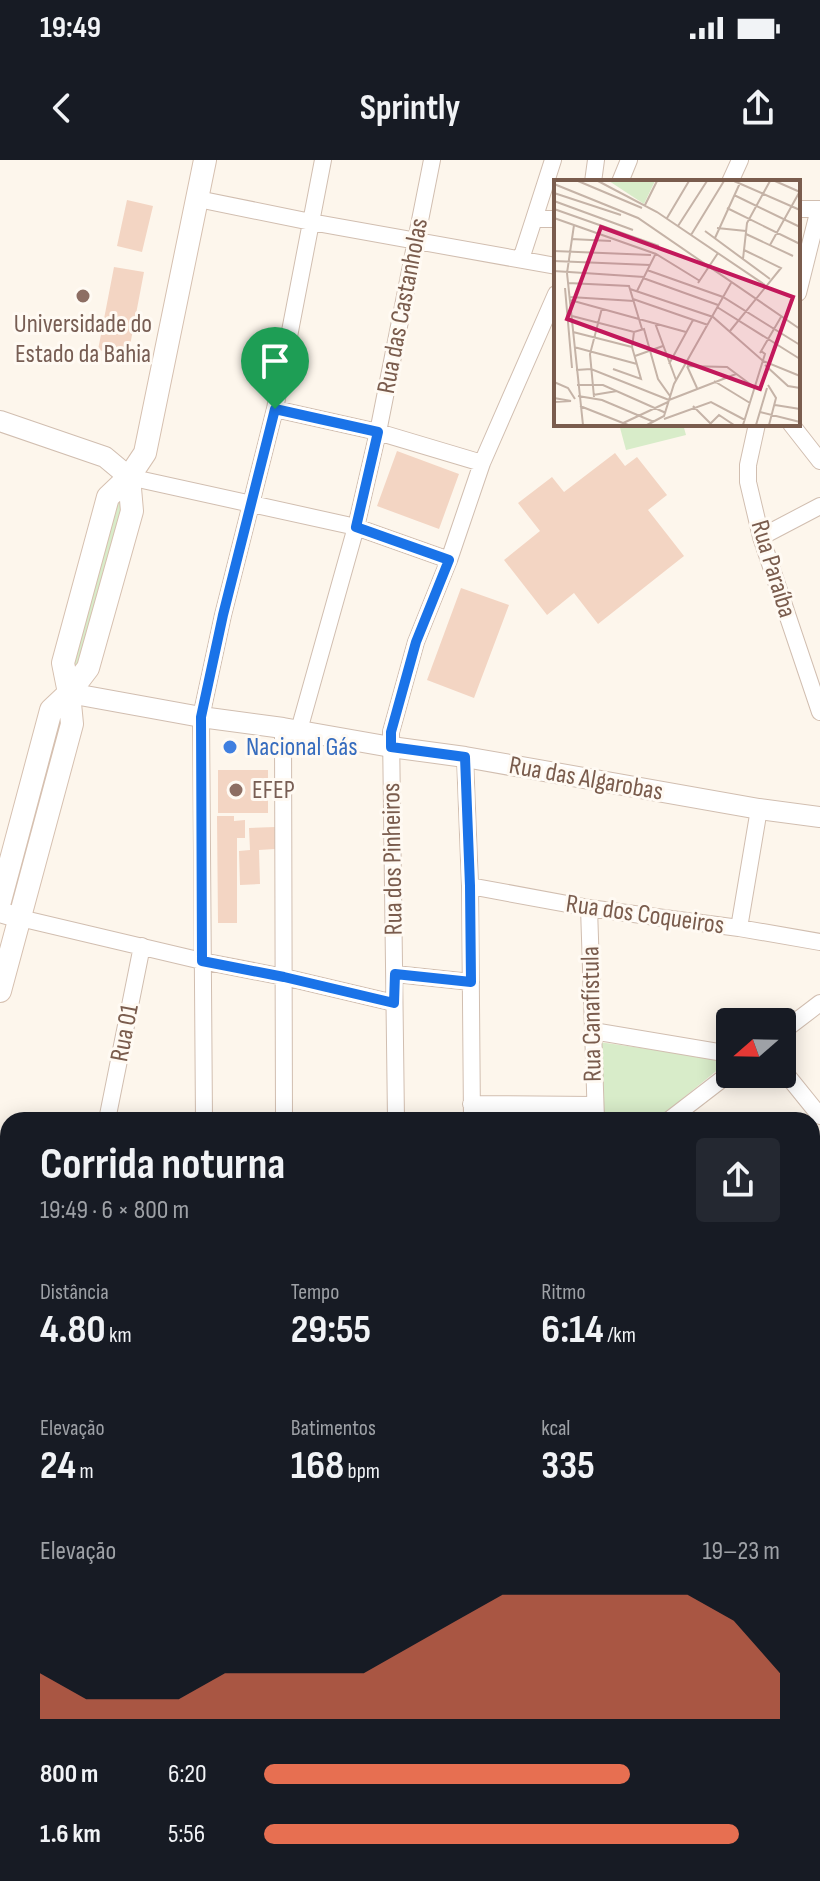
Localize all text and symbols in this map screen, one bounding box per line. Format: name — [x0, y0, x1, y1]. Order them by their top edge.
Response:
text: 19:49 — [40, 10, 101, 46]
icon: back — [40, 86, 84, 130]
icon: share — [736, 86, 780, 130]
text: Sprintly — [360, 87, 460, 130]
inset map — [554, 180, 800, 426]
street label: Rua das Castanholas — [371, 216, 435, 396]
marker: Universidade do Estado da Bahia — [74, 287, 92, 305]
place label: Universidade do Estado da Bahia — [14, 309, 152, 370]
pin — [241, 327, 309, 409]
icon: arrive — [253, 339, 297, 383]
street label: Rua Paraíba — [744, 516, 802, 622]
place label: Nacional Gás — [246, 732, 358, 763]
marker: Nacional Gás — [221, 738, 239, 756]
street label: Rua das Algarobas — [507, 750, 665, 808]
place label: EFEP — [252, 775, 295, 806]
marker: EFEP — [227, 781, 245, 799]
street label: Rua dos Pinheiros — [376, 782, 410, 936]
street label: Rua dos Coqueiros — [564, 889, 726, 941]
street label: Rua Canafístula — [575, 946, 609, 1082]
street label: Rua 01 — [104, 1002, 146, 1064]
north arrow — [716, 1008, 796, 1088]
map controls — [716, 1008, 796, 1088]
text: Corrida noturna — [40, 1138, 285, 1191]
button: share — [696, 1138, 780, 1222]
text: 19:49 · 6 × 800 m — [40, 1195, 189, 1226]
text: Distância — [40, 1279, 109, 1306]
text: Tempo — [291, 1279, 339, 1306]
text: Ritmo — [541, 1279, 586, 1306]
text: 4.80 — [40, 1306, 106, 1354]
text: 29:55 — [291, 1306, 371, 1354]
text: 6:14 — [541, 1306, 604, 1354]
text: km — [106, 1322, 132, 1349]
text: /km — [604, 1322, 636, 1349]
text: Elevação — [40, 1415, 105, 1442]
text: Batimentos — [291, 1415, 376, 1442]
text: kcal — [541, 1415, 570, 1442]
text: 24 — [40, 1442, 76, 1490]
text: 168 — [291, 1442, 344, 1490]
text: 335 — [541, 1442, 595, 1490]
text: m — [76, 1458, 94, 1485]
text: bpm — [344, 1458, 380, 1485]
text: Elevação — [40, 1536, 116, 1567]
text: 19–23 m — [702, 1536, 780, 1567]
text: 800 m — [40, 1759, 98, 1790]
text: 6:20 — [168, 1759, 207, 1790]
text: 1.6 km — [40, 1819, 101, 1850]
text: 5:56 — [168, 1819, 205, 1850]

